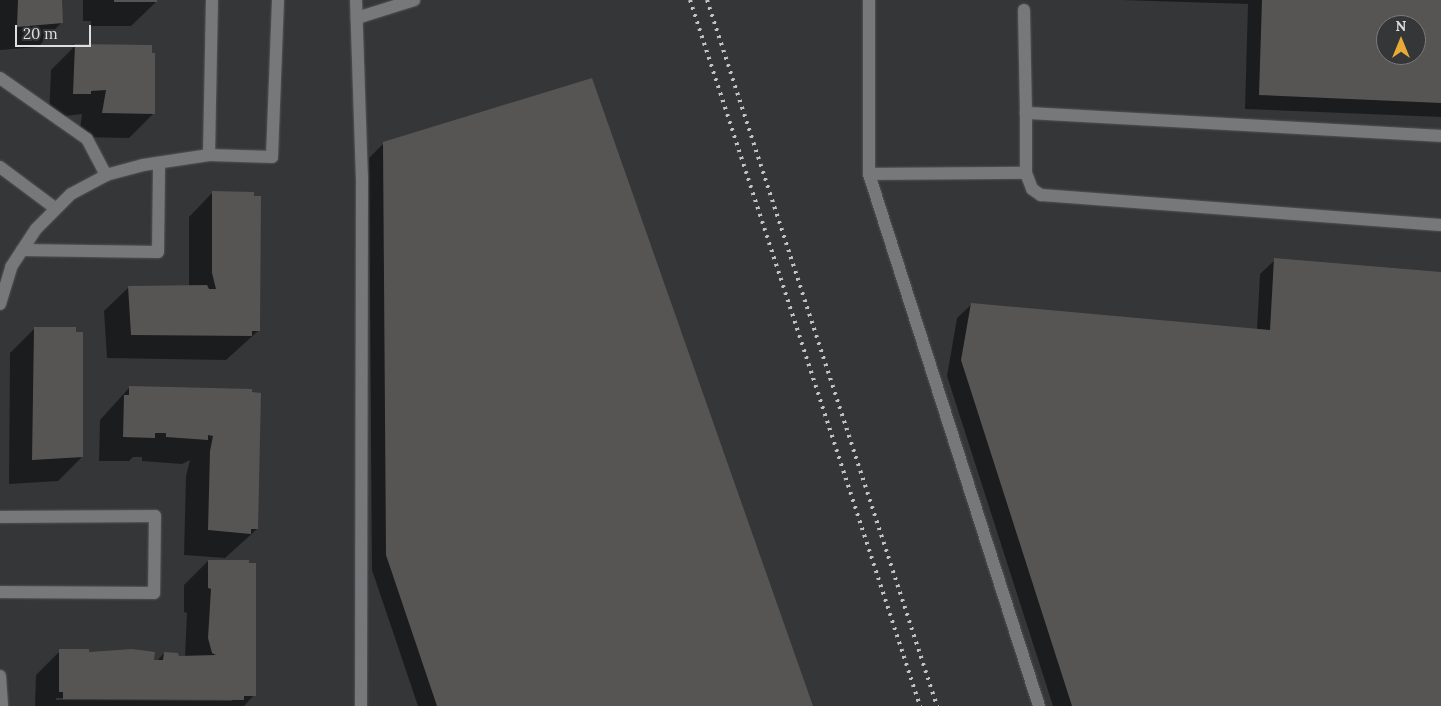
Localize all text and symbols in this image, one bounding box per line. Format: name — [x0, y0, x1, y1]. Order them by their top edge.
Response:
scale bar — [18, 15, 94, 47]
north arrow — [1376, 15, 1426, 65]
text: N — [1396, 17, 1406, 35]
text: 20 m — [23, 24, 58, 43]

